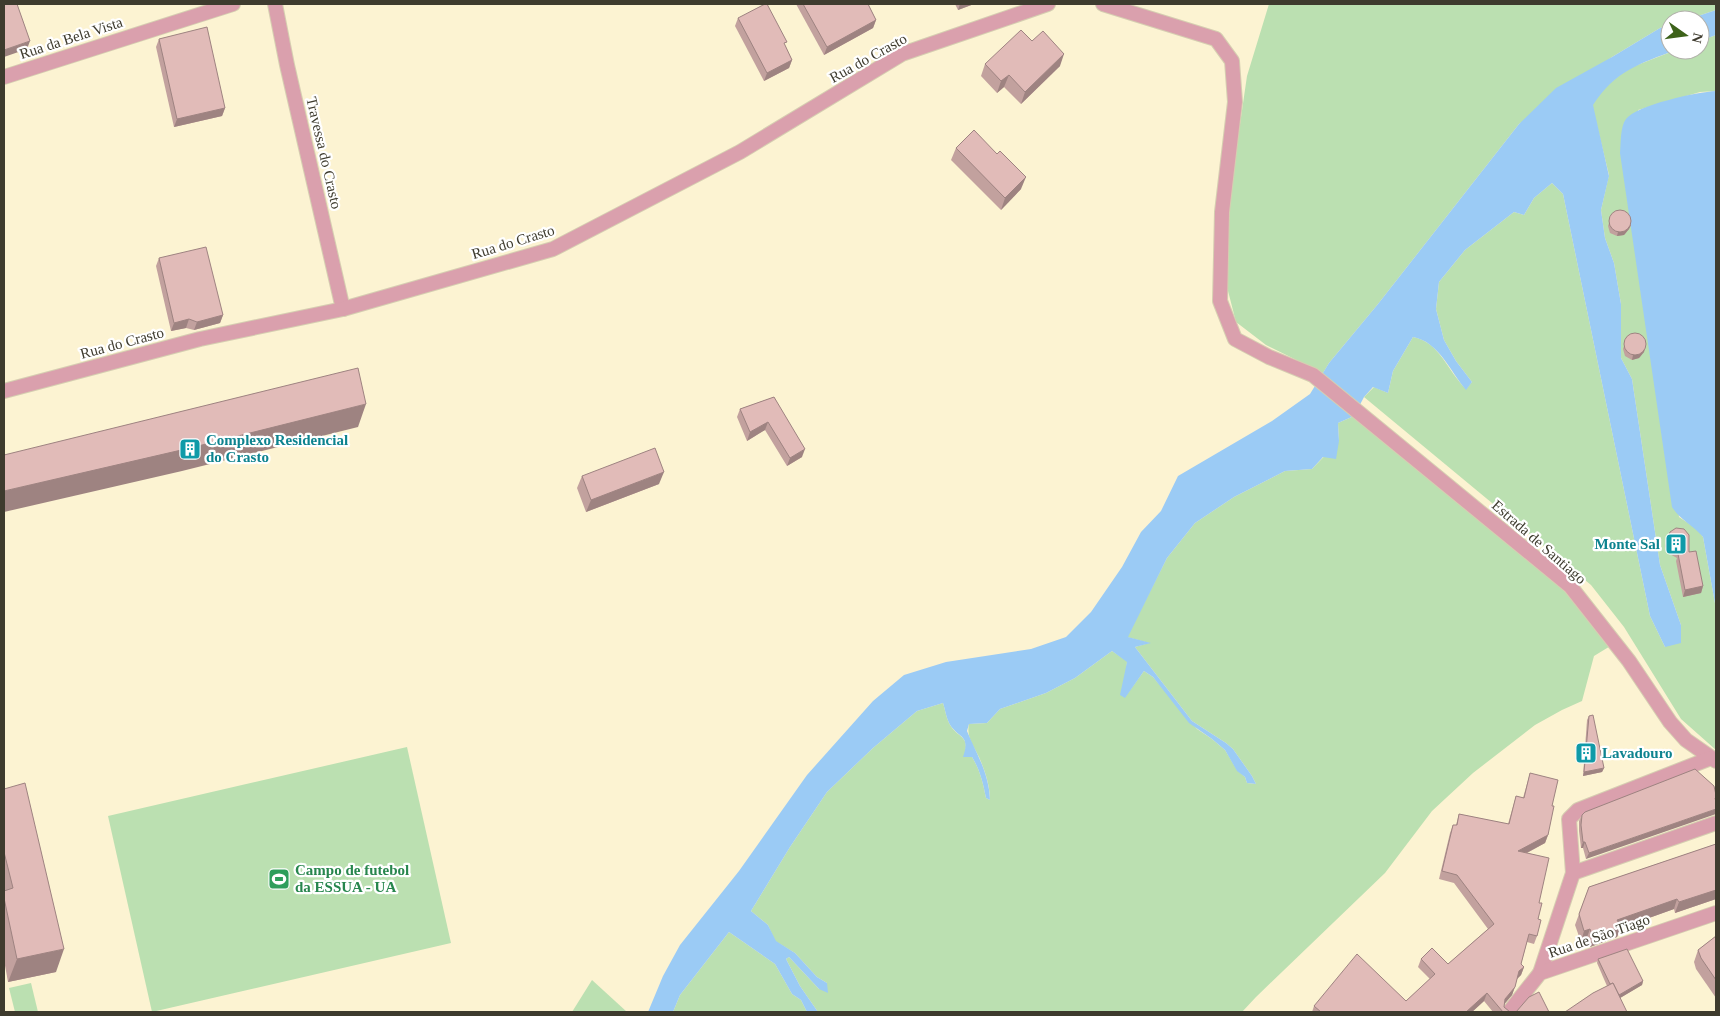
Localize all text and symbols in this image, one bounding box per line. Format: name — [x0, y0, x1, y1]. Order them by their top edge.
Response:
north arrow — [1660, 10, 1710, 60]
street label: Rua da Bela Vista — [17, 14, 125, 62]
street label: Rua do Crasto — [827, 30, 909, 86]
text: N — [1689, 31, 1706, 45]
street label: Travessa do Crasto — [303, 95, 345, 211]
street label: Rua do Crasto — [470, 222, 556, 262]
street label: Rua do Crasto — [78, 324, 166, 362]
place label: Complexo Residencial do Crasto — [206, 432, 348, 465]
building icon: Complexo Residencial do Crasto — [178, 437, 202, 461]
street label: Estrada de Santiago — [1489, 497, 1589, 587]
building icon: Monte Sal — [1664, 532, 1688, 556]
place label: Monte Sal — [1595, 536, 1660, 552]
building icon: Lavadouro — [1574, 741, 1598, 765]
place label: Lavadouro — [1602, 745, 1673, 761]
place label: Campo de futebol da ESSUA - UA — [295, 862, 409, 895]
sports icon: Campo de futebol da ESSUA - UA — [267, 867, 291, 891]
street label: Rua de São Tiago — [1546, 911, 1652, 961]

